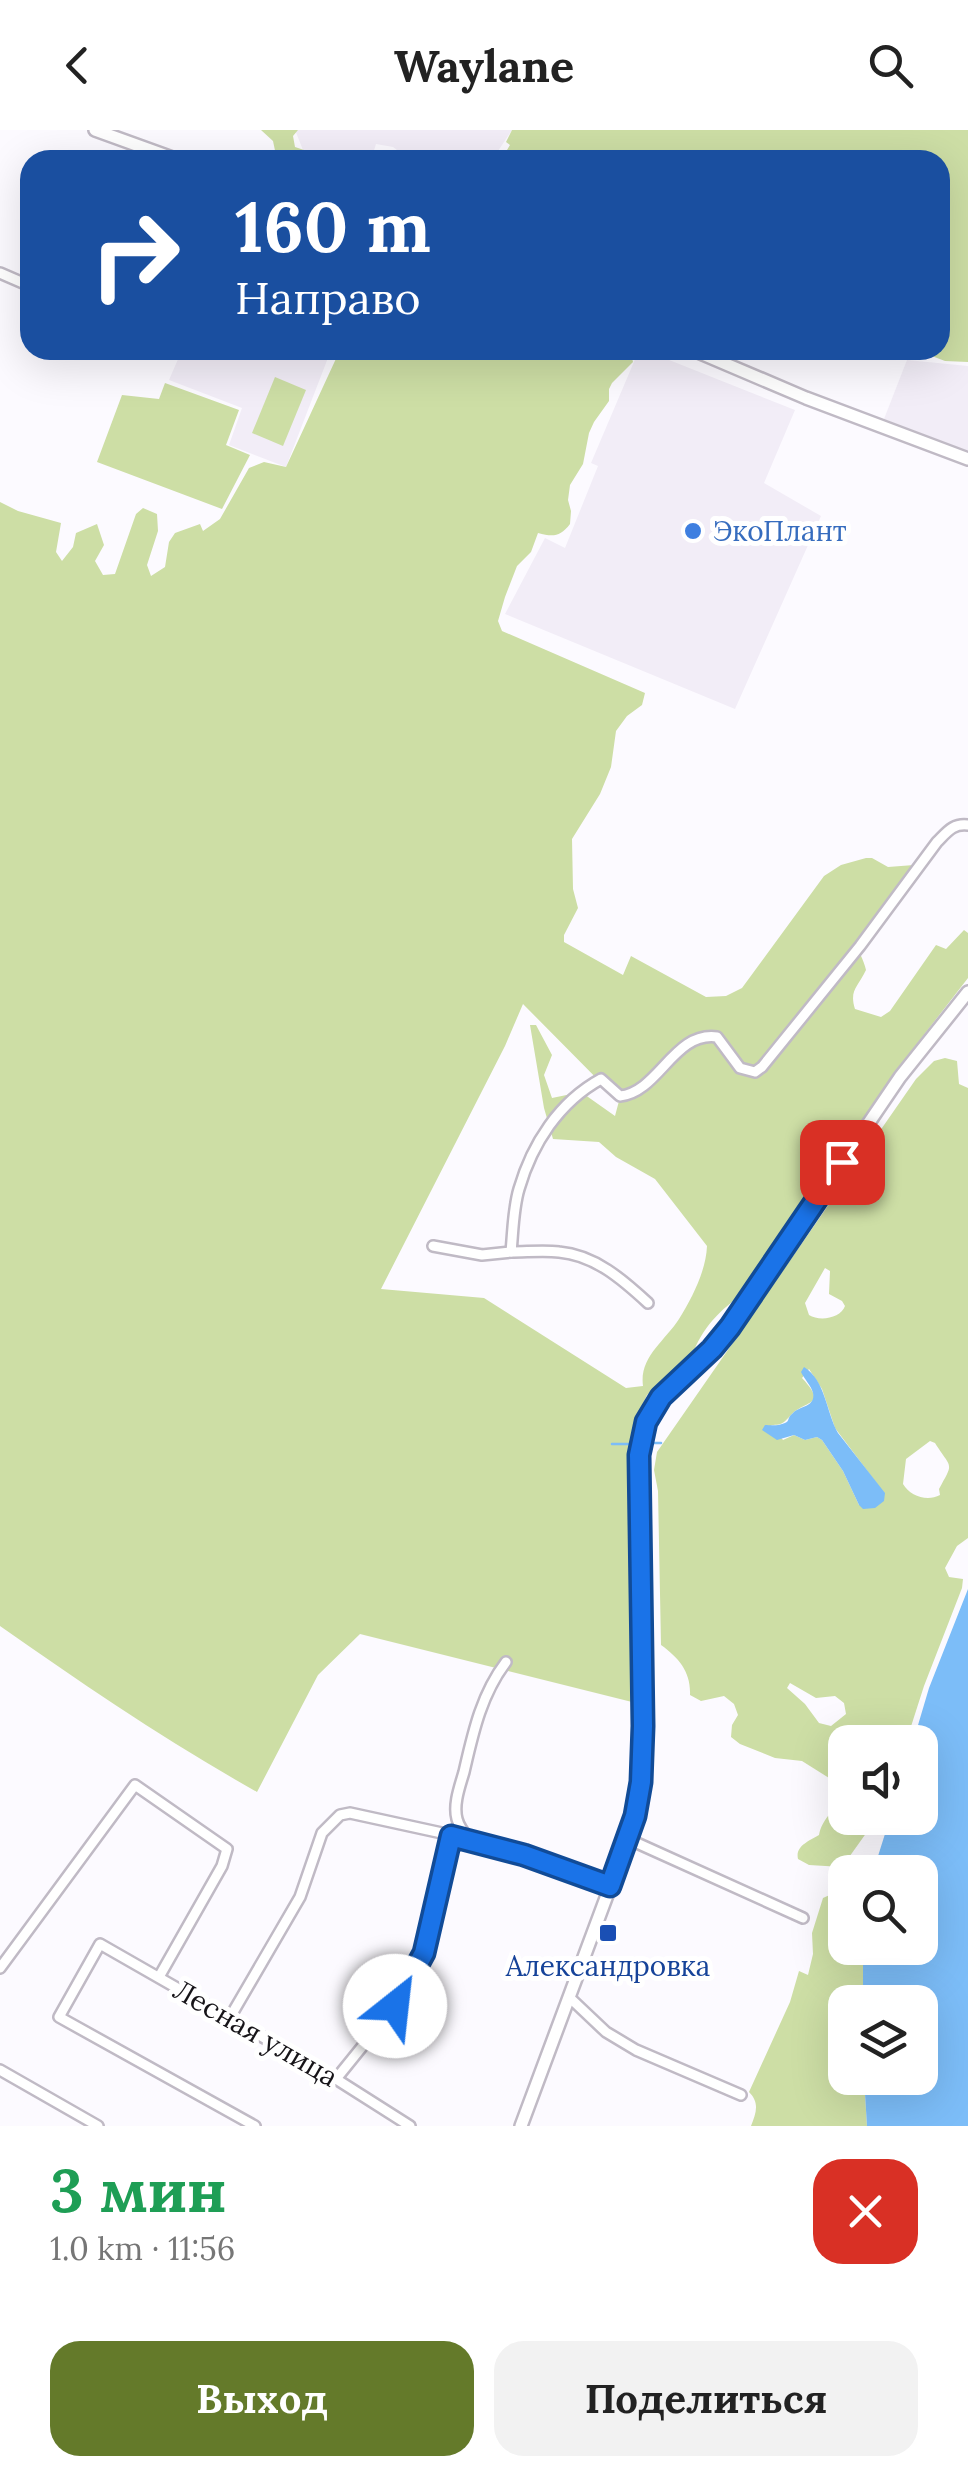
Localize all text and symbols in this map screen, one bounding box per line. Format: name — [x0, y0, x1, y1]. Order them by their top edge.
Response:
text: Waylane — [394, 37, 574, 94]
icon: back — [50, 38, 105, 93]
icon: search — [863, 38, 918, 93]
text: 160 m — [235, 182, 431, 271]
icon: right — [70, 190, 200, 320]
text: Направо — [235, 269, 421, 326]
place label: ЭкоПлант — [713, 513, 847, 549]
marker: ЭкоПлант — [682, 520, 704, 542]
pin — [800, 1120, 885, 1205]
icon: arrive — [815, 1135, 870, 1190]
map controls — [828, 1725, 938, 2095]
button: sound — [828, 1725, 938, 1835]
button: search — [828, 1855, 938, 1965]
marker: Александровка — [597, 1922, 619, 1944]
place label: Александровка — [505, 1948, 710, 1984]
position arrow — [343, 1954, 447, 2058]
street label: Лесная улица — [167, 1971, 345, 2095]
button: layers — [828, 1985, 938, 2095]
text: 3 мин — [50, 2152, 227, 2228]
button: close — [813, 2159, 918, 2264]
text: 1.0 km · 11:56 — [50, 2228, 235, 2269]
button: Выход — [50, 2341, 474, 2456]
button: Поделиться — [494, 2341, 918, 2456]

